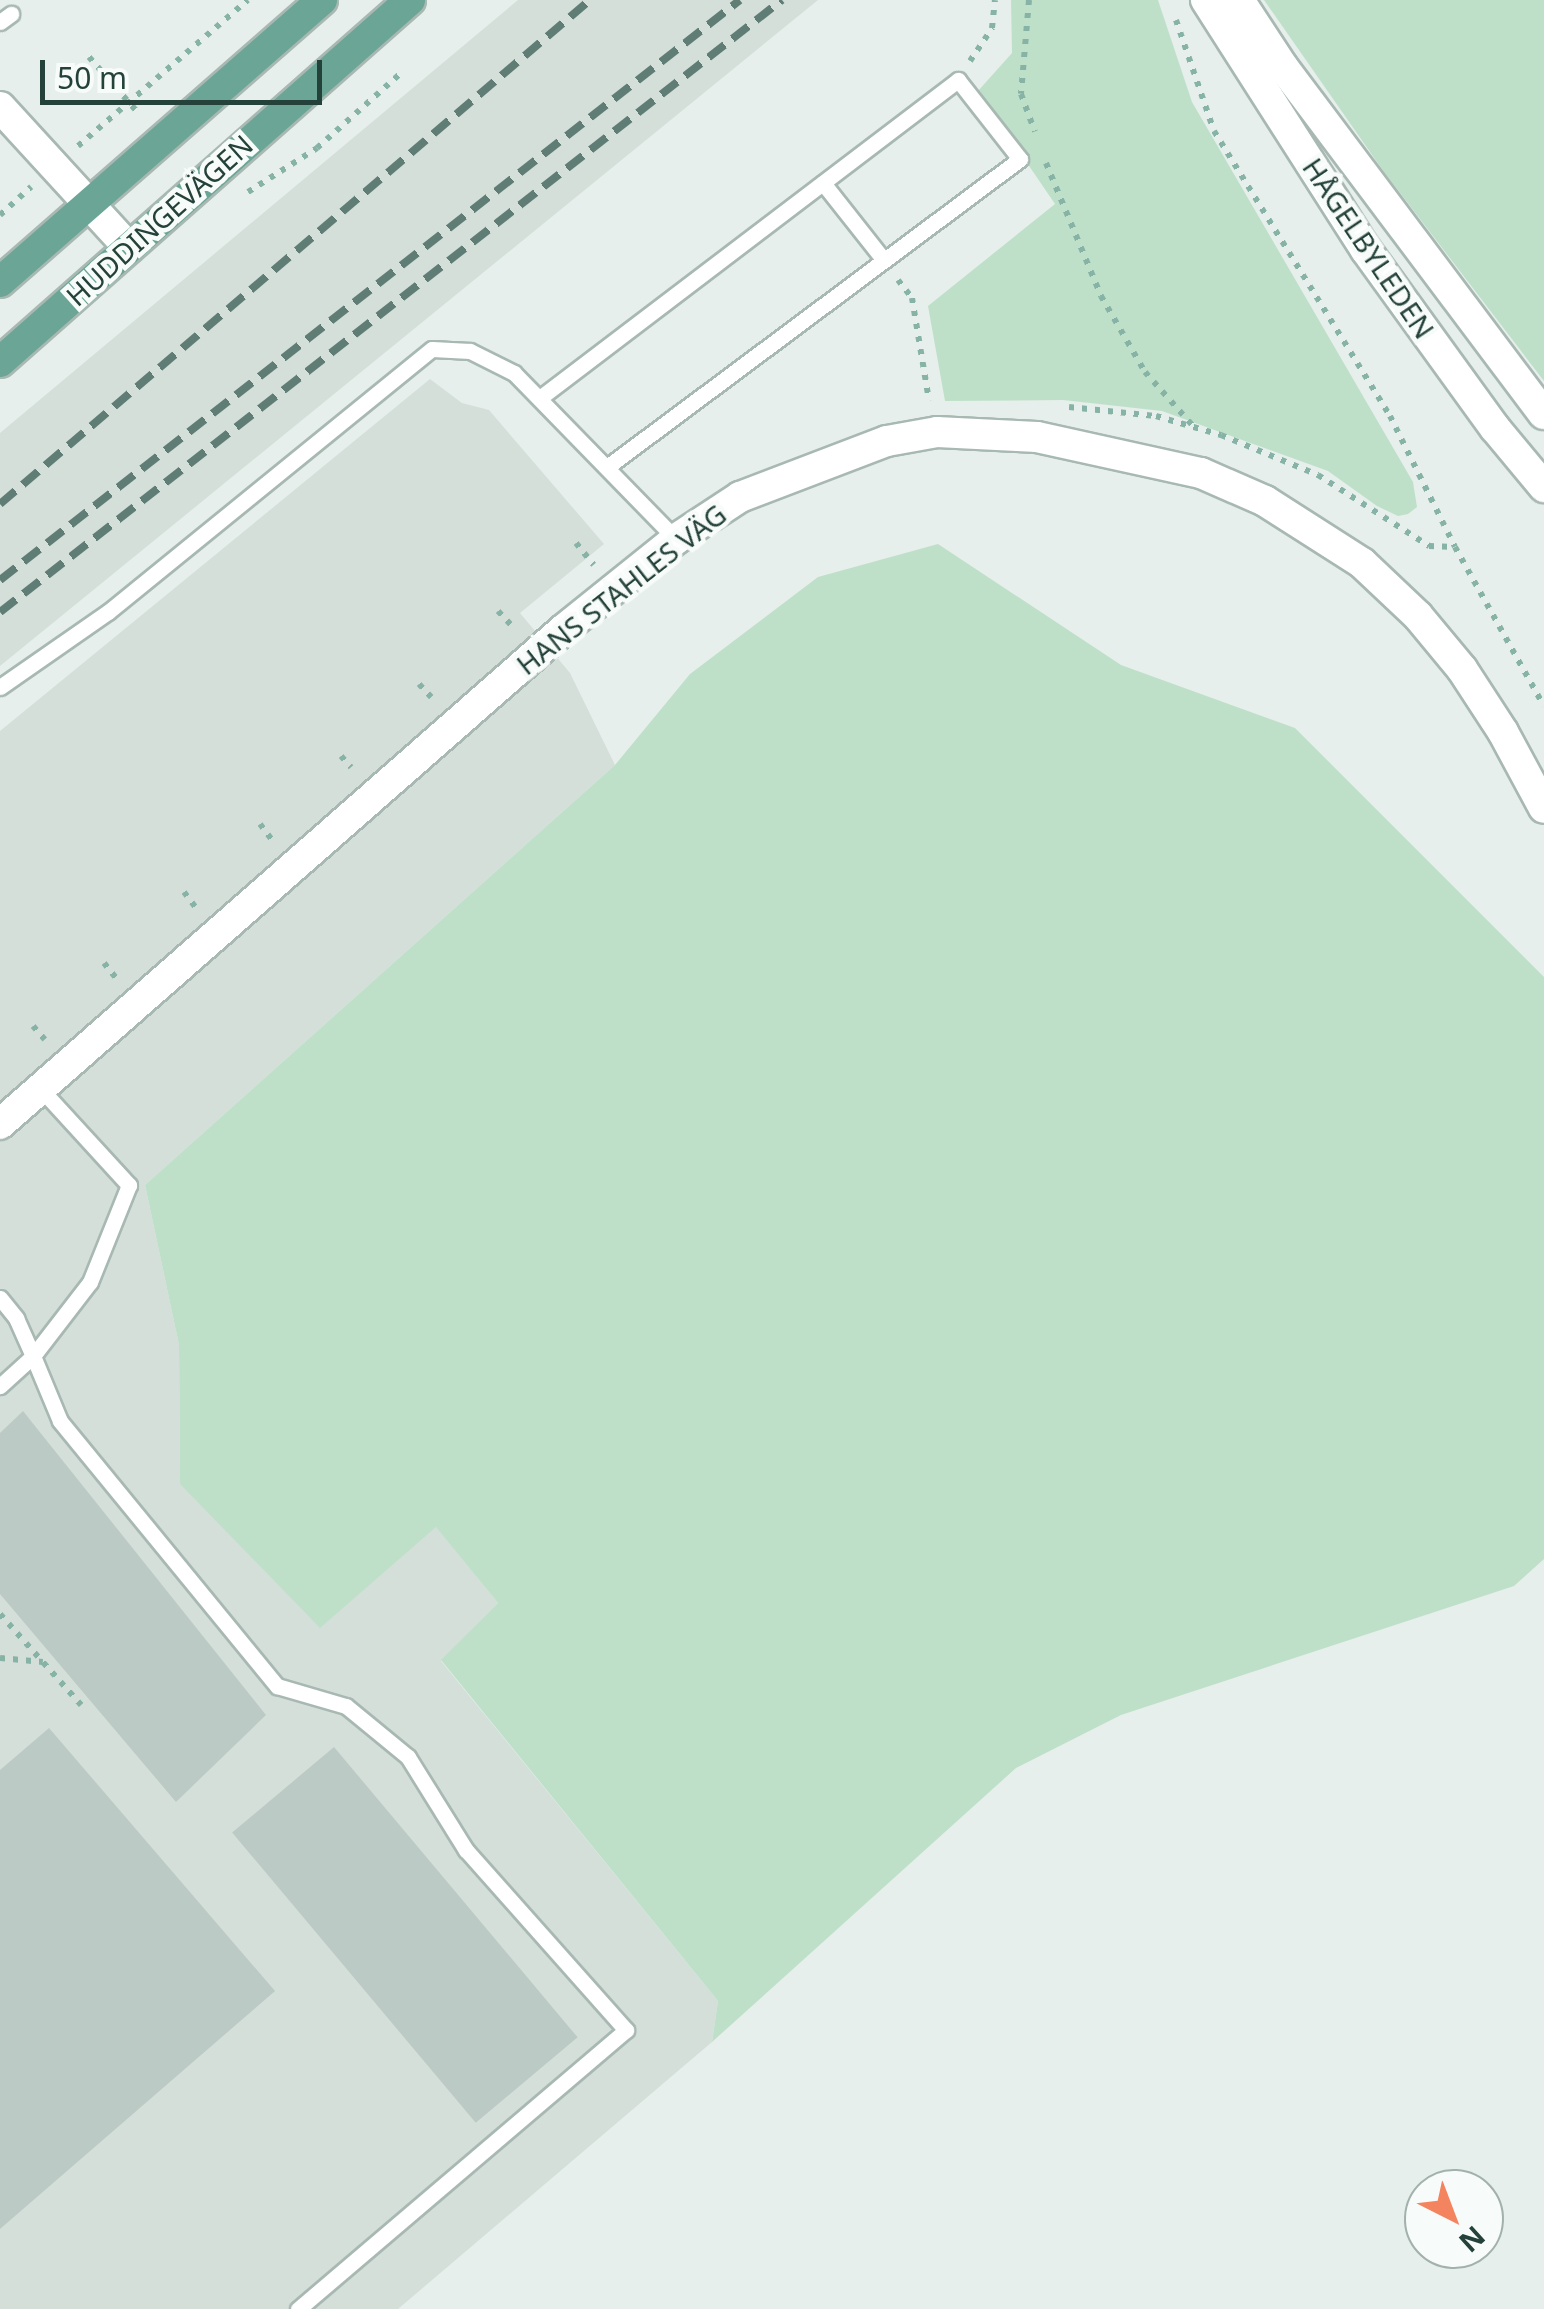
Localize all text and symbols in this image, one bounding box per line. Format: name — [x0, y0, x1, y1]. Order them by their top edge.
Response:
scale bar — [45, 40, 328, 102]
text: 50 m — [57, 57, 127, 98]
street label: HUDDINGEVÄGEN — [59, 128, 259, 312]
street label: HÅGELBYLEDEN — [1296, 151, 1442, 345]
street label: HANS STAHLES VÄG — [510, 497, 732, 681]
north arrow — [1404, 2169, 1504, 2269]
text: N — [1452, 2218, 1494, 2262]

